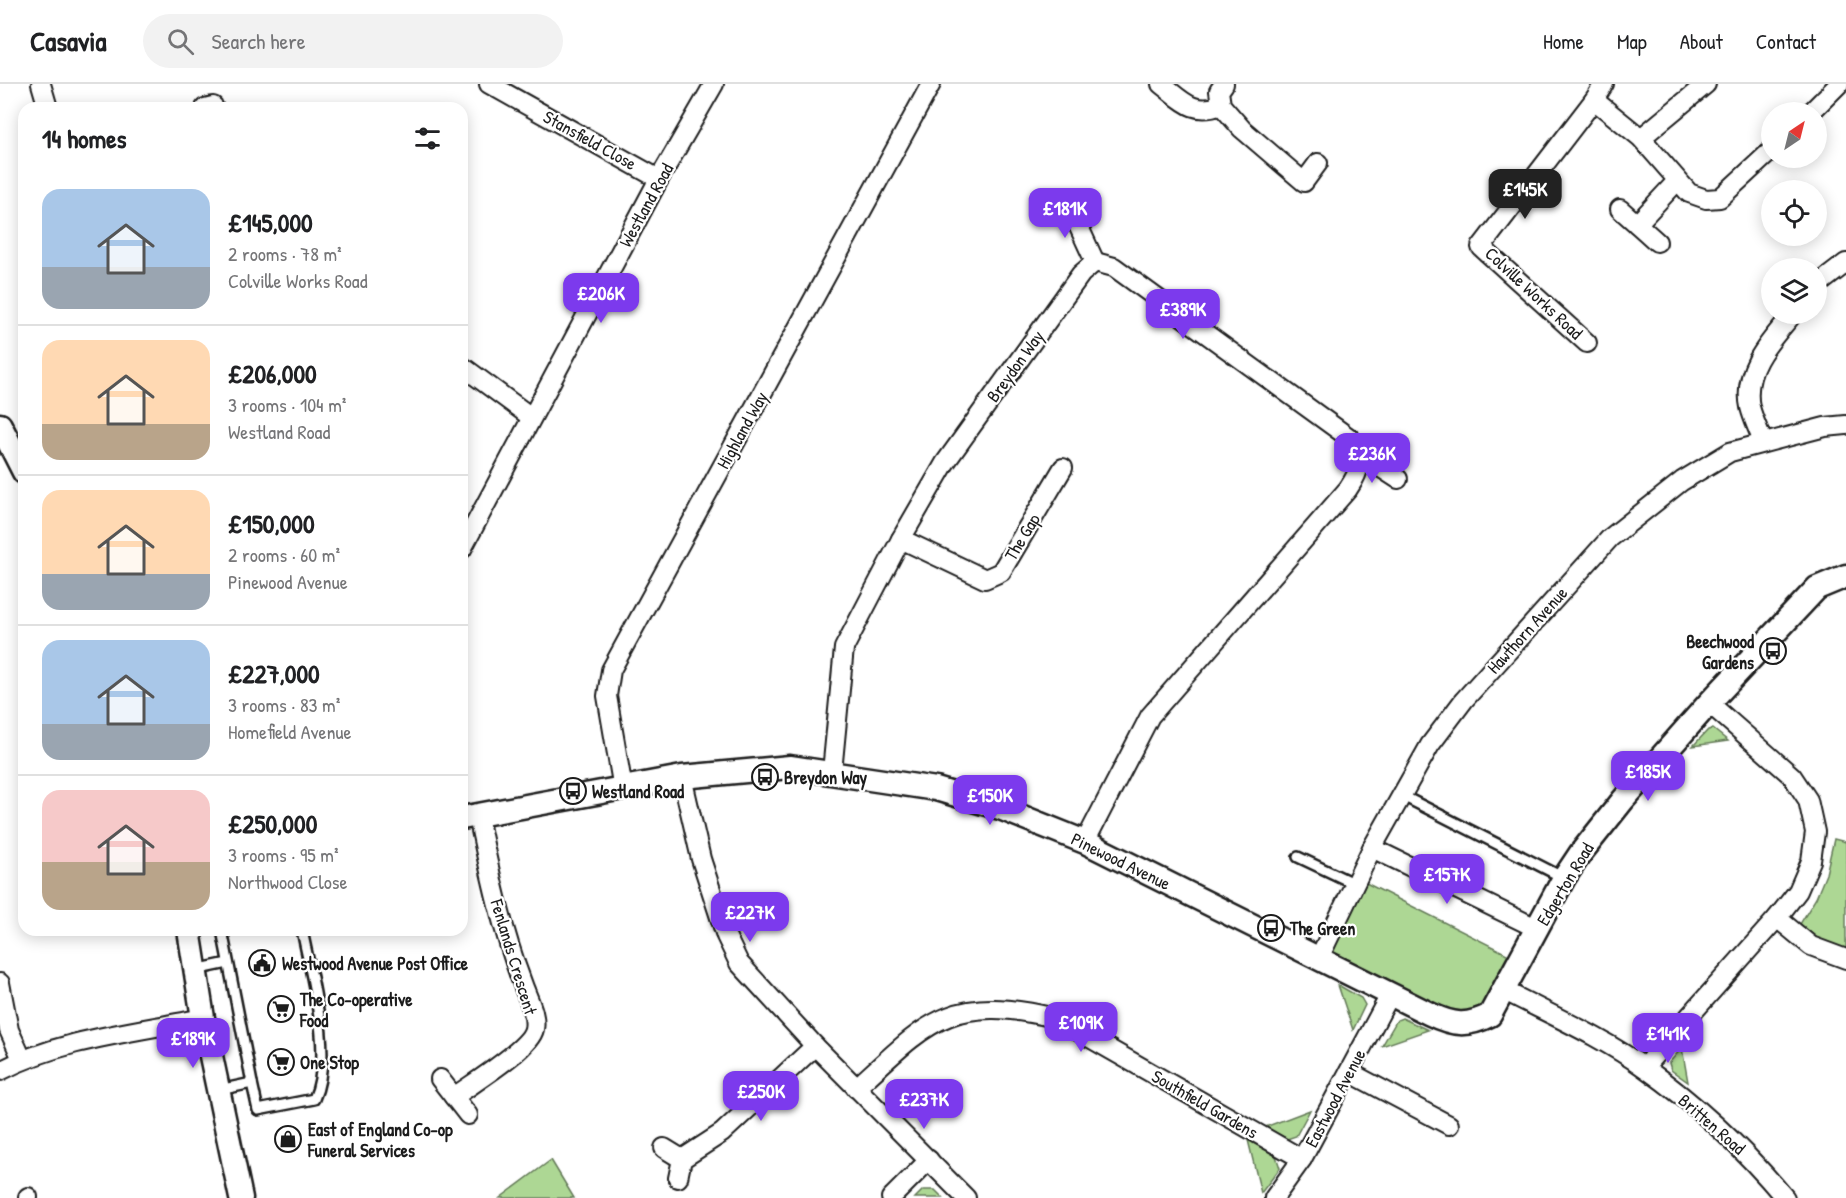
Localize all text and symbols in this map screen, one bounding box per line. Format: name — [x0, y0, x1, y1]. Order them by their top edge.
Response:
search box — [143, 14, 563, 68]
text: Casavia — [30, 22, 107, 60]
icon: search — [164, 25, 197, 58]
text: Search here — [212, 26, 306, 56]
text: Home — [1543, 27, 1584, 56]
text: Map — [1617, 27, 1647, 56]
text: About — [1680, 27, 1723, 56]
text: Contact — [1756, 27, 1816, 56]
north arrow — [1761, 102, 1827, 168]
map controls — [1761, 102, 1827, 324]
street label: Stansfield Close — [539, 104, 641, 176]
text: 14 homes — [42, 121, 127, 156]
icon: filters — [411, 122, 444, 155]
street label: Westland Road — [613, 159, 679, 251]
pin: £145K — [1483, 169, 1567, 220]
text: £145K — [1503, 175, 1547, 202]
button: locate — [1761, 180, 1827, 246]
pin: £181K — [1023, 188, 1107, 239]
text: £181K — [1043, 194, 1087, 221]
text: £145,000 — [228, 205, 313, 240]
icon: home — [90, 213, 162, 285]
text: 2 rooms · 78 m² — [228, 240, 342, 267]
street label: Colville Works Road — [1480, 241, 1588, 345]
button: layers — [1761, 258, 1827, 324]
text: Colville Works Road — [228, 267, 367, 294]
pin: £206K — [559, 273, 643, 324]
text: £206K — [577, 279, 625, 306]
pin: £389K — [1141, 289, 1225, 340]
text: £389K — [1160, 295, 1206, 322]
street label: Breydon Way — [980, 325, 1050, 407]
text: £206,000 — [228, 356, 317, 391]
icon: home — [90, 364, 162, 436]
street label: Highland Way — [710, 386, 774, 473]
text: 3 rooms · 104 m² — [228, 391, 346, 418]
text: Westland Road — [228, 418, 330, 445]
pin: £236K — [1330, 433, 1414, 484]
text: £236K — [1348, 439, 1396, 466]
text: £150,000 — [228, 506, 315, 541]
street label: The Gap — [998, 509, 1046, 565]
icon: home — [90, 514, 162, 586]
text: 2 rooms · 60 m² — [228, 541, 340, 568]
text: Pinewood Avenue — [228, 568, 348, 595]
street label: Hawthorn Avenue — [1481, 581, 1573, 679]
place label: Beechwood Gardens — [1686, 629, 1754, 675]
bus stop icon: Beechwood Gardens — [1758, 636, 1788, 666]
text: £227,000 — [228, 656, 320, 691]
icon: home — [90, 664, 162, 736]
text: 3 rooms · 83 m² — [228, 691, 340, 718]
text: Homefield Avenue — [228, 718, 351, 745]
pin: £185K — [1606, 751, 1690, 802]
text: £185K — [1625, 757, 1671, 784]
bus stop icon: Breydon Way — [750, 762, 780, 792]
place label: Breydon Way — [784, 765, 868, 791]
pin: £150K — [948, 775, 1032, 826]
bus stop icon: Westland Road — [558, 776, 588, 806]
place label: Westland Road — [592, 779, 684, 804]
text: £150K — [967, 781, 1013, 808]
text: £250,000 — [228, 806, 317, 841]
icon: home — [90, 814, 162, 886]
street label: Pinewood Avenue — [1067, 826, 1175, 896]
street label: Edgerton Road — [1531, 838, 1599, 930]
text: 3 rooms · 95 m² — [228, 841, 338, 868]
pin: £157K — [1405, 854, 1489, 905]
text: £157K — [1423, 860, 1471, 887]
text: Northwood Close — [228, 868, 347, 895]
pin: £227K — [708, 892, 792, 943]
street label: Fenlands Crescent — [484, 895, 544, 1019]
text: £227K — [725, 898, 775, 925]
bus stop icon: The Green — [1256, 913, 1286, 943]
place label: The Green — [1289, 916, 1355, 941]
public building icon: Westwood Avenue Post Office — [247, 948, 277, 978]
place label: Westwood Avenue Post Office — [282, 951, 469, 976]
place label: The Co-operative Food — [299, 987, 413, 1033]
supermarket icon: The Co-operative Food — [266, 994, 296, 1024]
pin: £109K — [1039, 1002, 1123, 1053]
text: £109K — [1058, 1008, 1104, 1035]
pin: £141K — [1626, 1013, 1710, 1064]
pin: £189K — [151, 1018, 235, 1069]
text: £141K — [1646, 1019, 1690, 1046]
text: £189K — [171, 1024, 215, 1051]
street label: Eastwood Avenue — [1299, 1045, 1371, 1151]
supermarket icon: One Stop — [266, 1047, 296, 1077]
place label: One Stop — [300, 1050, 359, 1076]
street label: Southfield Gardens — [1147, 1064, 1263, 1145]
pin: £250K — [719, 1071, 803, 1122]
text: £250K — [737, 1077, 785, 1104]
pin: £237K — [882, 1079, 966, 1130]
text: £237K — [899, 1085, 949, 1112]
street label: Britten Road — [1673, 1088, 1751, 1160]
place label: East of England Co-op Funeral Services — [307, 1117, 453, 1163]
shop icon: East of England Co-op Funeral Services — [273, 1124, 303, 1154]

